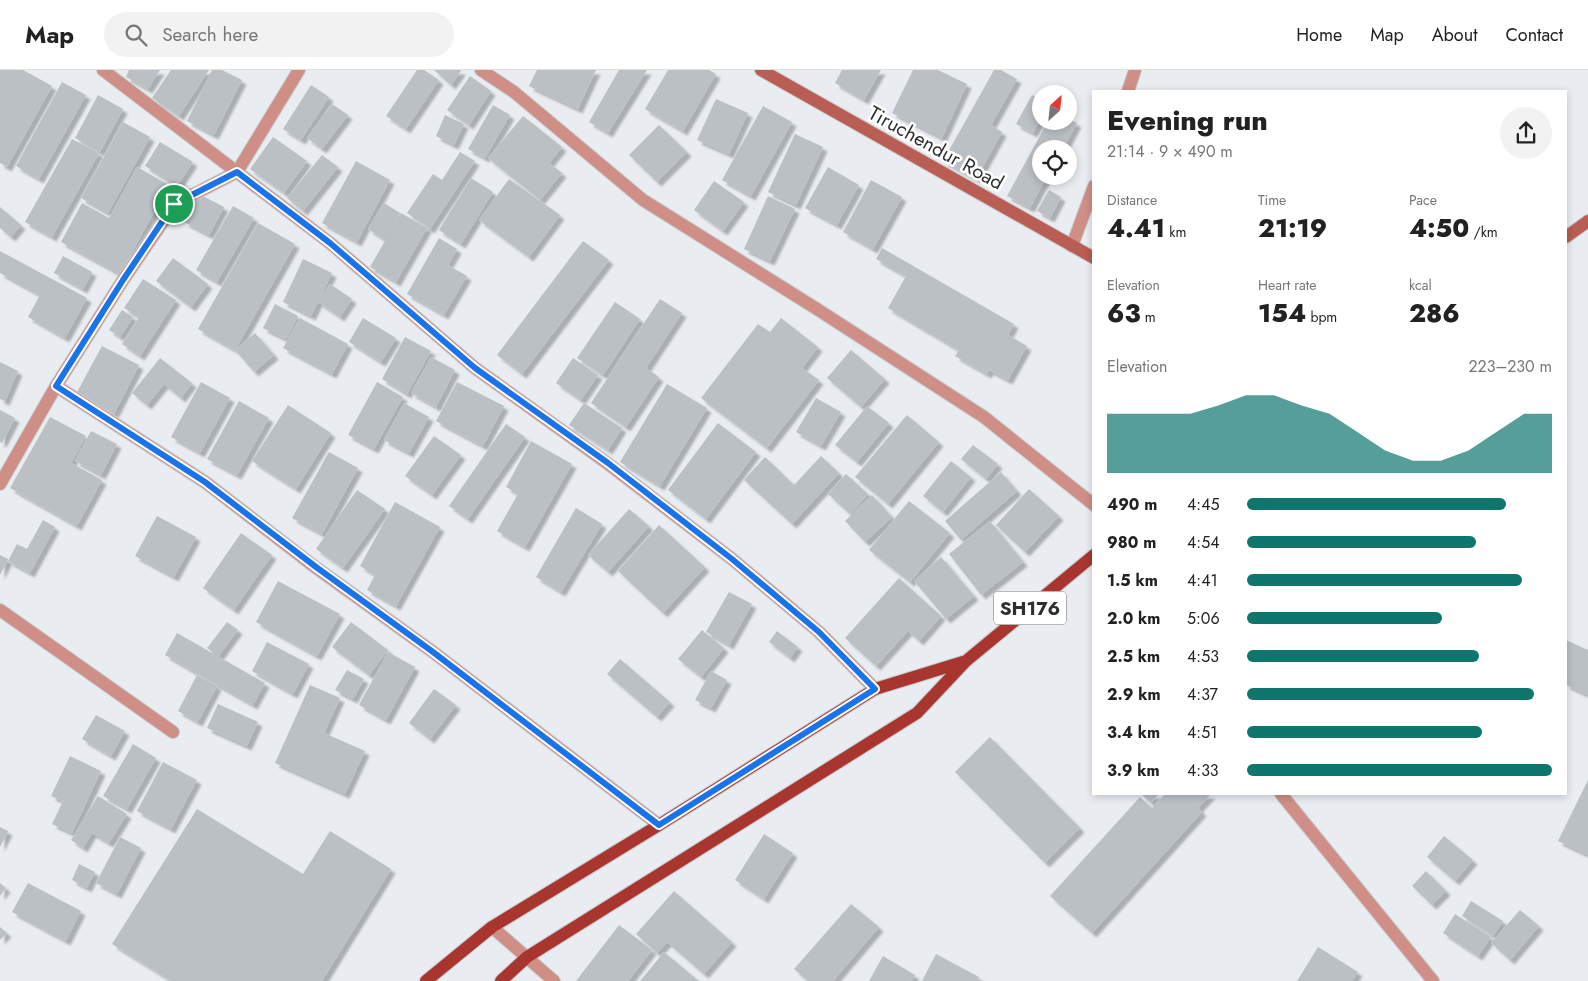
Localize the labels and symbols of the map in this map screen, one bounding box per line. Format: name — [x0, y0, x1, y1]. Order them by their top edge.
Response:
north arrow — [1032, 85, 1078, 130]
street label: Tiruchendur Road — [863, 99, 1009, 197]
pin — [153, 183, 195, 225]
road number: SH176 — [994, 592, 1066, 624]

